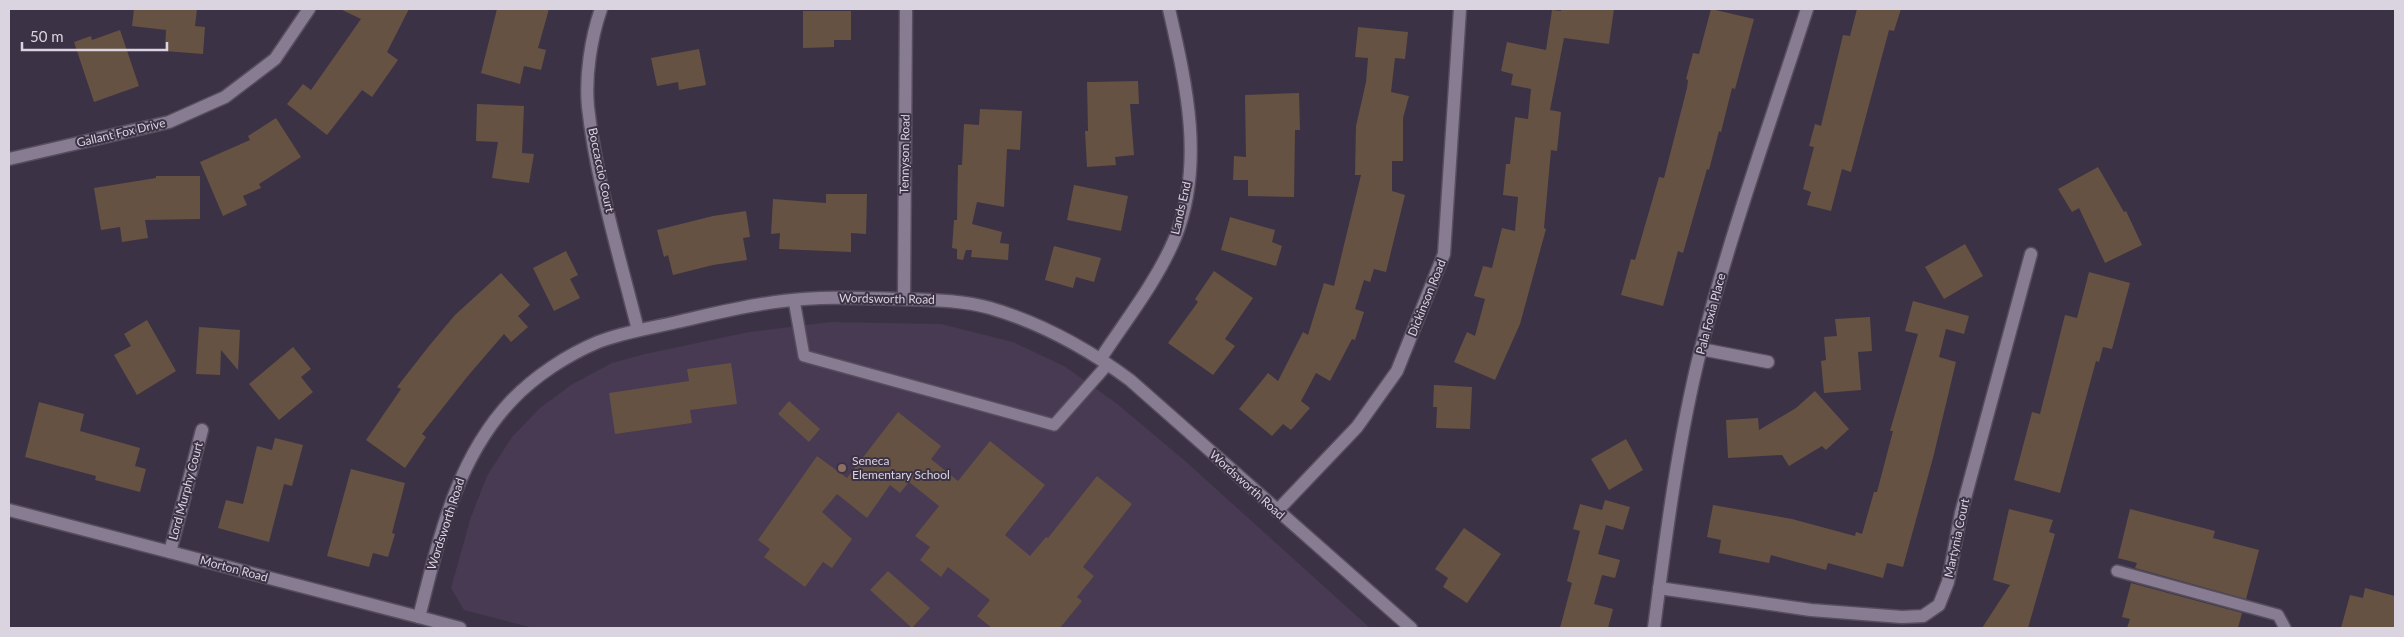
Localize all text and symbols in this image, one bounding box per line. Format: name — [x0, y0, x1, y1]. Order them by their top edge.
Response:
scale bar — [22, 20, 168, 52]
text: 50 m — [30, 27, 64, 45]
street label: Tennyson Road — [896, 114, 913, 194]
street label: Gallant Fox Drive — [75, 115, 167, 150]
street label: Boccaccio Court — [585, 126, 618, 214]
street label: Lands End — [1167, 180, 1194, 236]
street label: Dickinson Road — [1404, 257, 1449, 338]
street label: Pala Foxia Place — [1692, 272, 1729, 356]
street label: Wordsworth Road — [839, 290, 935, 307]
street label: Lord Murphy Court — [165, 440, 206, 542]
street label: Wordsworth Road — [1207, 447, 1288, 522]
place label: Seneca Elementary School — [852, 453, 950, 482]
marker: Seneca Elementary School — [836, 462, 848, 474]
street label: Wordsworth Road — [424, 476, 467, 572]
street label: Martynia Court — [1941, 496, 1972, 579]
street label: Morton Road — [199, 552, 270, 585]

